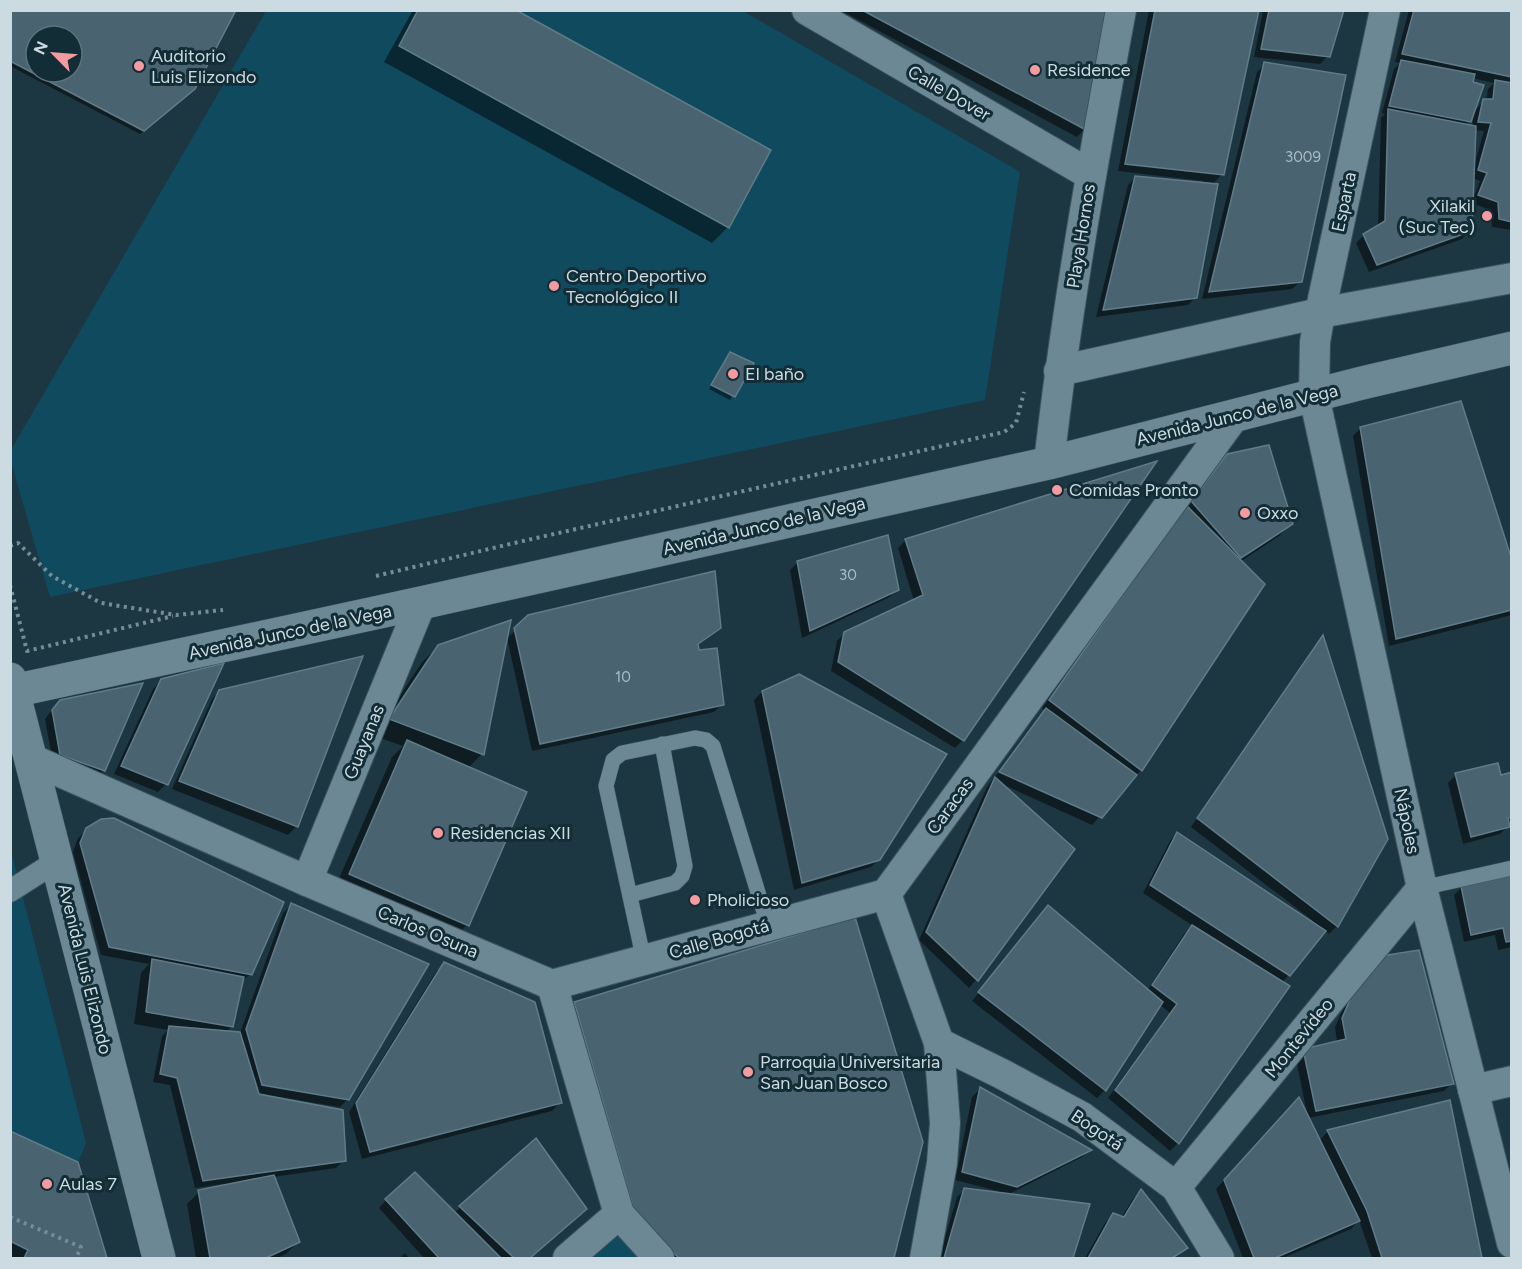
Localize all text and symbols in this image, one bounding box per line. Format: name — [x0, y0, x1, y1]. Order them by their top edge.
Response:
north arrow — [24, 24, 84, 84]
text: N — [30, 38, 52, 57]
place label: Auditorio Luis Elizondo — [151, 45, 257, 88]
marker: Auditorio Luis Elizondo — [132, 59, 146, 73]
place label: Residence — [1047, 59, 1131, 81]
street label: Calle Dover — [904, 60, 994, 126]
marker: Residence — [1028, 63, 1042, 77]
house number: 3009 — [1285, 148, 1321, 166]
street label: Esparta — [1327, 170, 1361, 234]
street label: Playa Hornos — [1062, 182, 1100, 290]
place label: Xilakil (Suc Tec) — [1399, 195, 1475, 238]
marker: Xilakil (Suc Tec) — [1480, 209, 1494, 223]
place label: Centro Deportivo Tecnológico II — [566, 265, 707, 308]
marker: Centro Deportivo Tecnológico II — [547, 279, 561, 293]
place label: El baño — [745, 363, 804, 385]
marker: El baño — [726, 367, 740, 381]
street label: Avenida Junco de la Vega — [1134, 379, 1340, 451]
place label: Comidas Pronto — [1069, 479, 1199, 501]
marker: Comidas Pronto — [1050, 483, 1064, 497]
street label: Avenida Junco de la Vega — [661, 492, 867, 560]
place label: Oxxo — [1257, 502, 1298, 524]
marker: Oxxo — [1238, 506, 1252, 520]
house number: 30 — [839, 566, 857, 584]
street label: Avenida Junco de la Vega — [186, 600, 394, 664]
house number: 10 — [615, 668, 631, 686]
street label: Guayanas — [339, 701, 389, 783]
street label: Caracas — [922, 773, 978, 839]
street label: Nápoles — [1389, 786, 1425, 856]
place label: Residencias XII — [450, 822, 571, 844]
marker: Residencias XII — [431, 826, 445, 840]
street label: Avenida Luis Elizondo — [53, 881, 117, 1057]
place label: Pholicioso — [707, 889, 789, 911]
marker: Pholicioso — [688, 893, 702, 907]
street label: Carlos Osuna — [374, 901, 482, 963]
street label: Calle Bogotá — [667, 914, 771, 964]
street label: Montevideo — [1260, 994, 1338, 1082]
place label: Parroquia Universitaria San Juan Bosco — [760, 1051, 940, 1094]
marker: Parroquia Universitaria San Juan Bosco — [741, 1065, 755, 1079]
street label: Bogotá — [1067, 1105, 1127, 1155]
place label: Aulas 7 — [59, 1173, 117, 1195]
marker: Aulas 7 — [40, 1177, 54, 1191]

